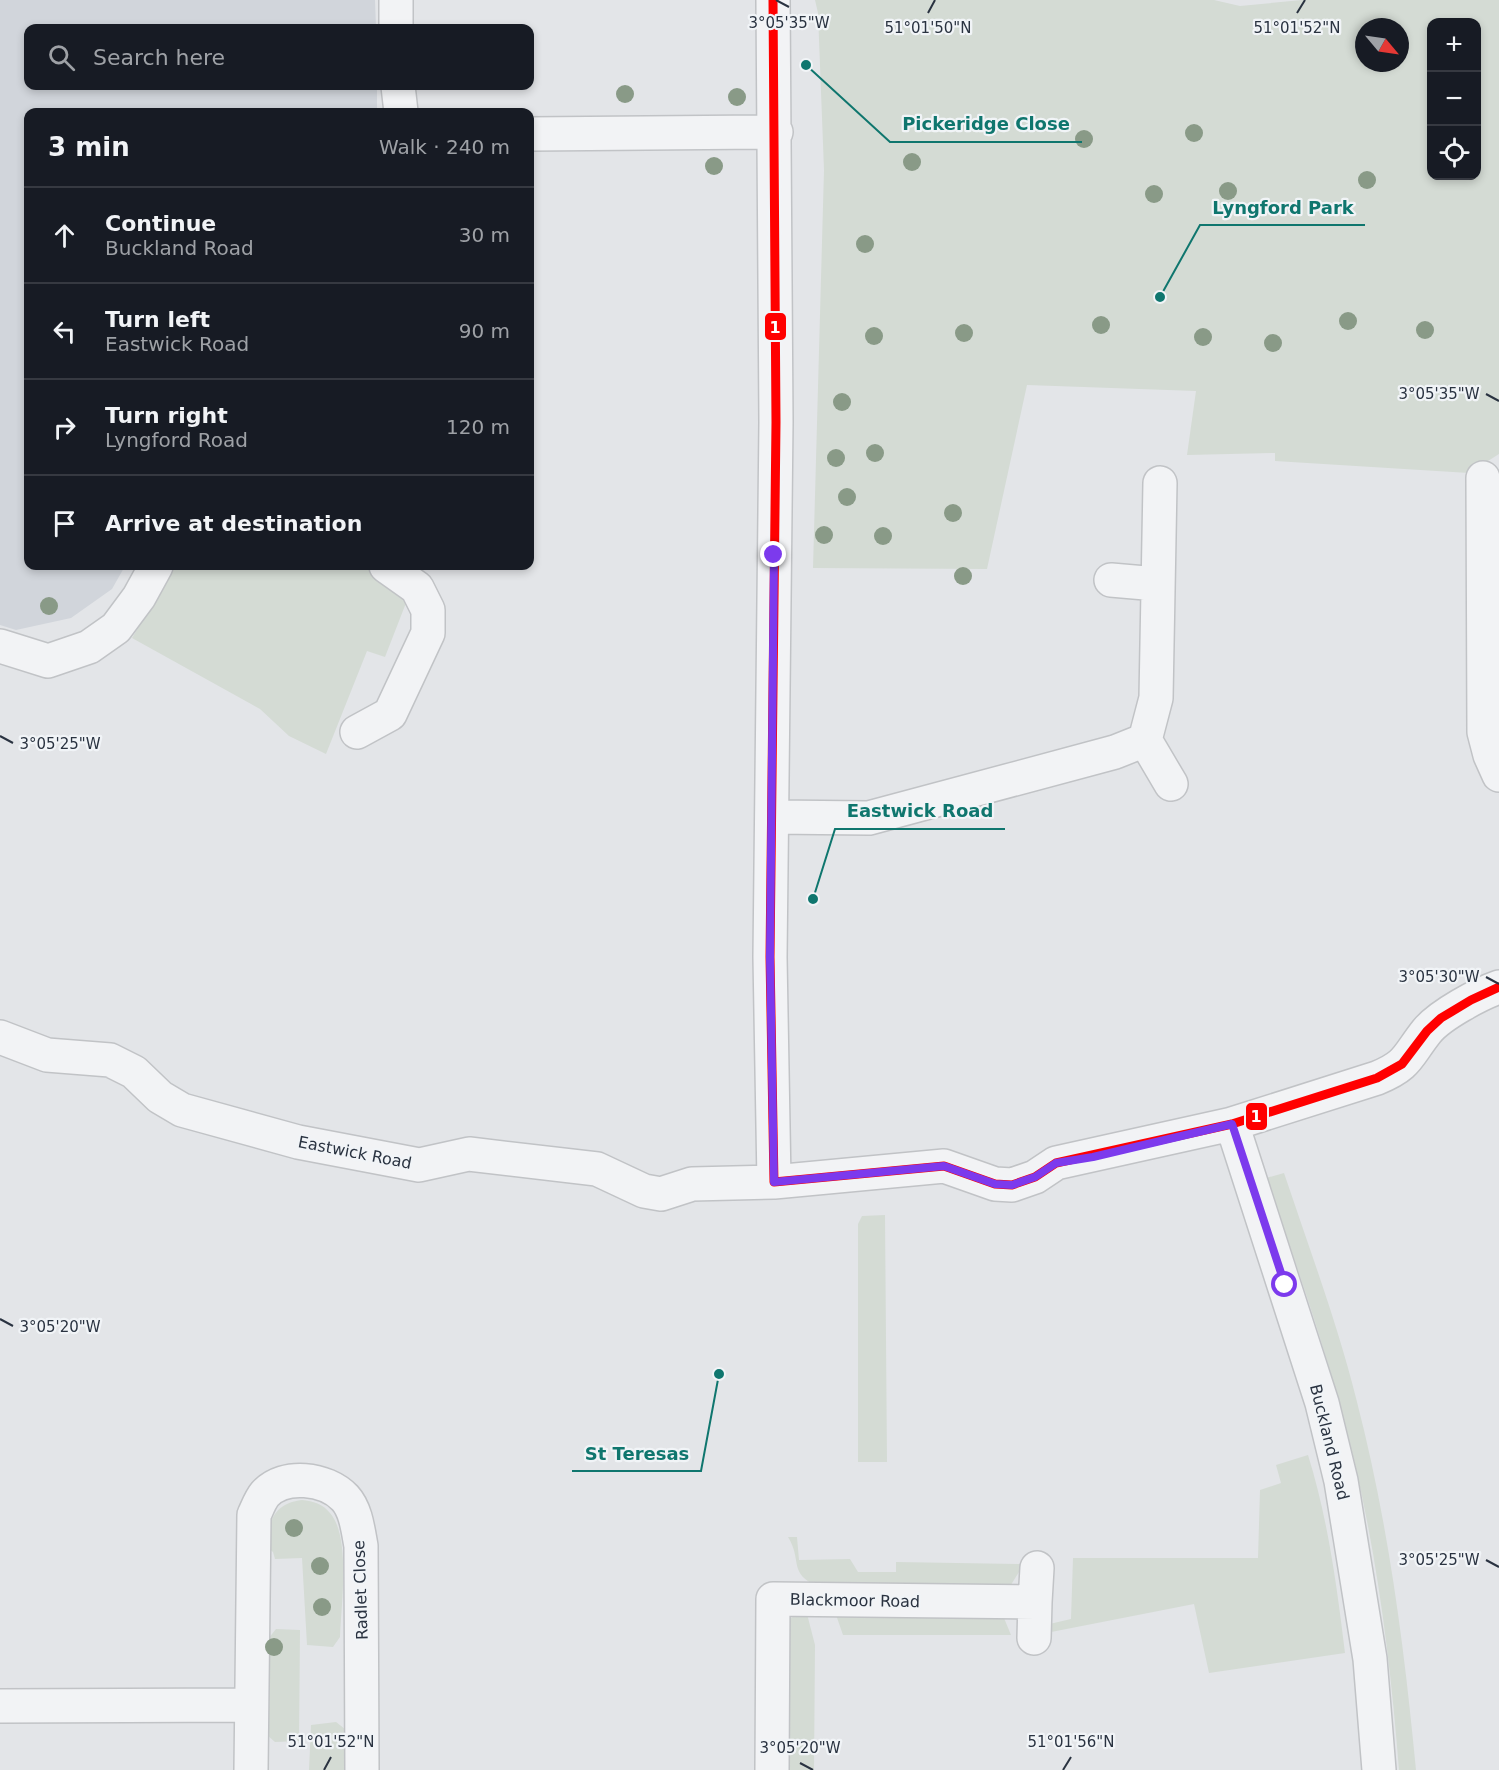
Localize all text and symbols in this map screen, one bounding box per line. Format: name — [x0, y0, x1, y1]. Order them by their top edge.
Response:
text: 3°05'35"W — [748, 14, 830, 32]
north arrow — [1355, 18, 1409, 72]
map controls — [1427, 18, 1481, 180]
button: + — [1427, 18, 1481, 72]
text: 51°01'50"N — [884, 19, 972, 37]
text: 51°01'52"N — [1253, 19, 1341, 37]
search box — [24, 24, 534, 90]
icon: search — [45, 41, 78, 74]
text: Search here — [93, 45, 225, 70]
button: − — [1427, 72, 1481, 126]
callout: Pickeridge Close — [890, 106, 1082, 142]
text: Pickeridge Close — [902, 113, 1070, 134]
button: locate — [1427, 126, 1481, 180]
text: 3 min — [48, 132, 130, 162]
text: Walk · 240 m — [379, 135, 510, 159]
callout: Lyngford Park — [1200, 189, 1365, 225]
text: Lyngford Park — [1212, 197, 1355, 218]
text: Continue — [105, 211, 216, 236]
icon: ahead — [48, 219, 81, 252]
text: 30 m — [459, 223, 510, 247]
text: Buckland Road — [105, 236, 254, 260]
text: Turn left — [105, 307, 210, 332]
line badge: 1 — [764, 312, 787, 341]
icon: left — [48, 315, 81, 348]
text: 1 — [769, 318, 781, 337]
text: 90 m — [459, 319, 510, 343]
text: Eastwick Road — [105, 332, 249, 356]
text: 3°05'35"W — [1398, 385, 1480, 403]
text: Turn right — [105, 403, 228, 428]
icon: right — [48, 411, 81, 444]
text: 120 m — [446, 415, 510, 439]
text: Lyngford Road — [105, 428, 248, 452]
icon: arrive — [48, 507, 81, 540]
text: Arrive at destination — [105, 511, 362, 536]
route end — [760, 541, 786, 567]
text: 3°05'25"W — [19, 735, 101, 753]
callout: Eastwick Road — [835, 793, 1005, 829]
text: Eastwick Road — [847, 800, 993, 821]
text: 3°05'30"W — [1398, 968, 1480, 986]
line badge: 1 — [1245, 1102, 1268, 1131]
text: 1 — [1250, 1107, 1262, 1126]
street label: Eastwick Road — [296, 1132, 413, 1173]
route start — [1271, 1271, 1297, 1297]
text: 3°05'20"W — [19, 1318, 101, 1336]
street label: Buckland Road — [1306, 1382, 1353, 1502]
callout: St Teresas — [572, 1435, 701, 1471]
text: St Teresas — [585, 1443, 689, 1464]
street label: Radlet Close — [349, 1540, 372, 1640]
text: 3°05'25"W — [1398, 1551, 1480, 1569]
street label: Blackmoor Road — [790, 1590, 920, 1611]
text: 51°01'52"N — [287, 1733, 375, 1751]
text: 51°01'56"N — [1027, 1733, 1115, 1751]
text: 3°05'20"W — [759, 1739, 841, 1757]

